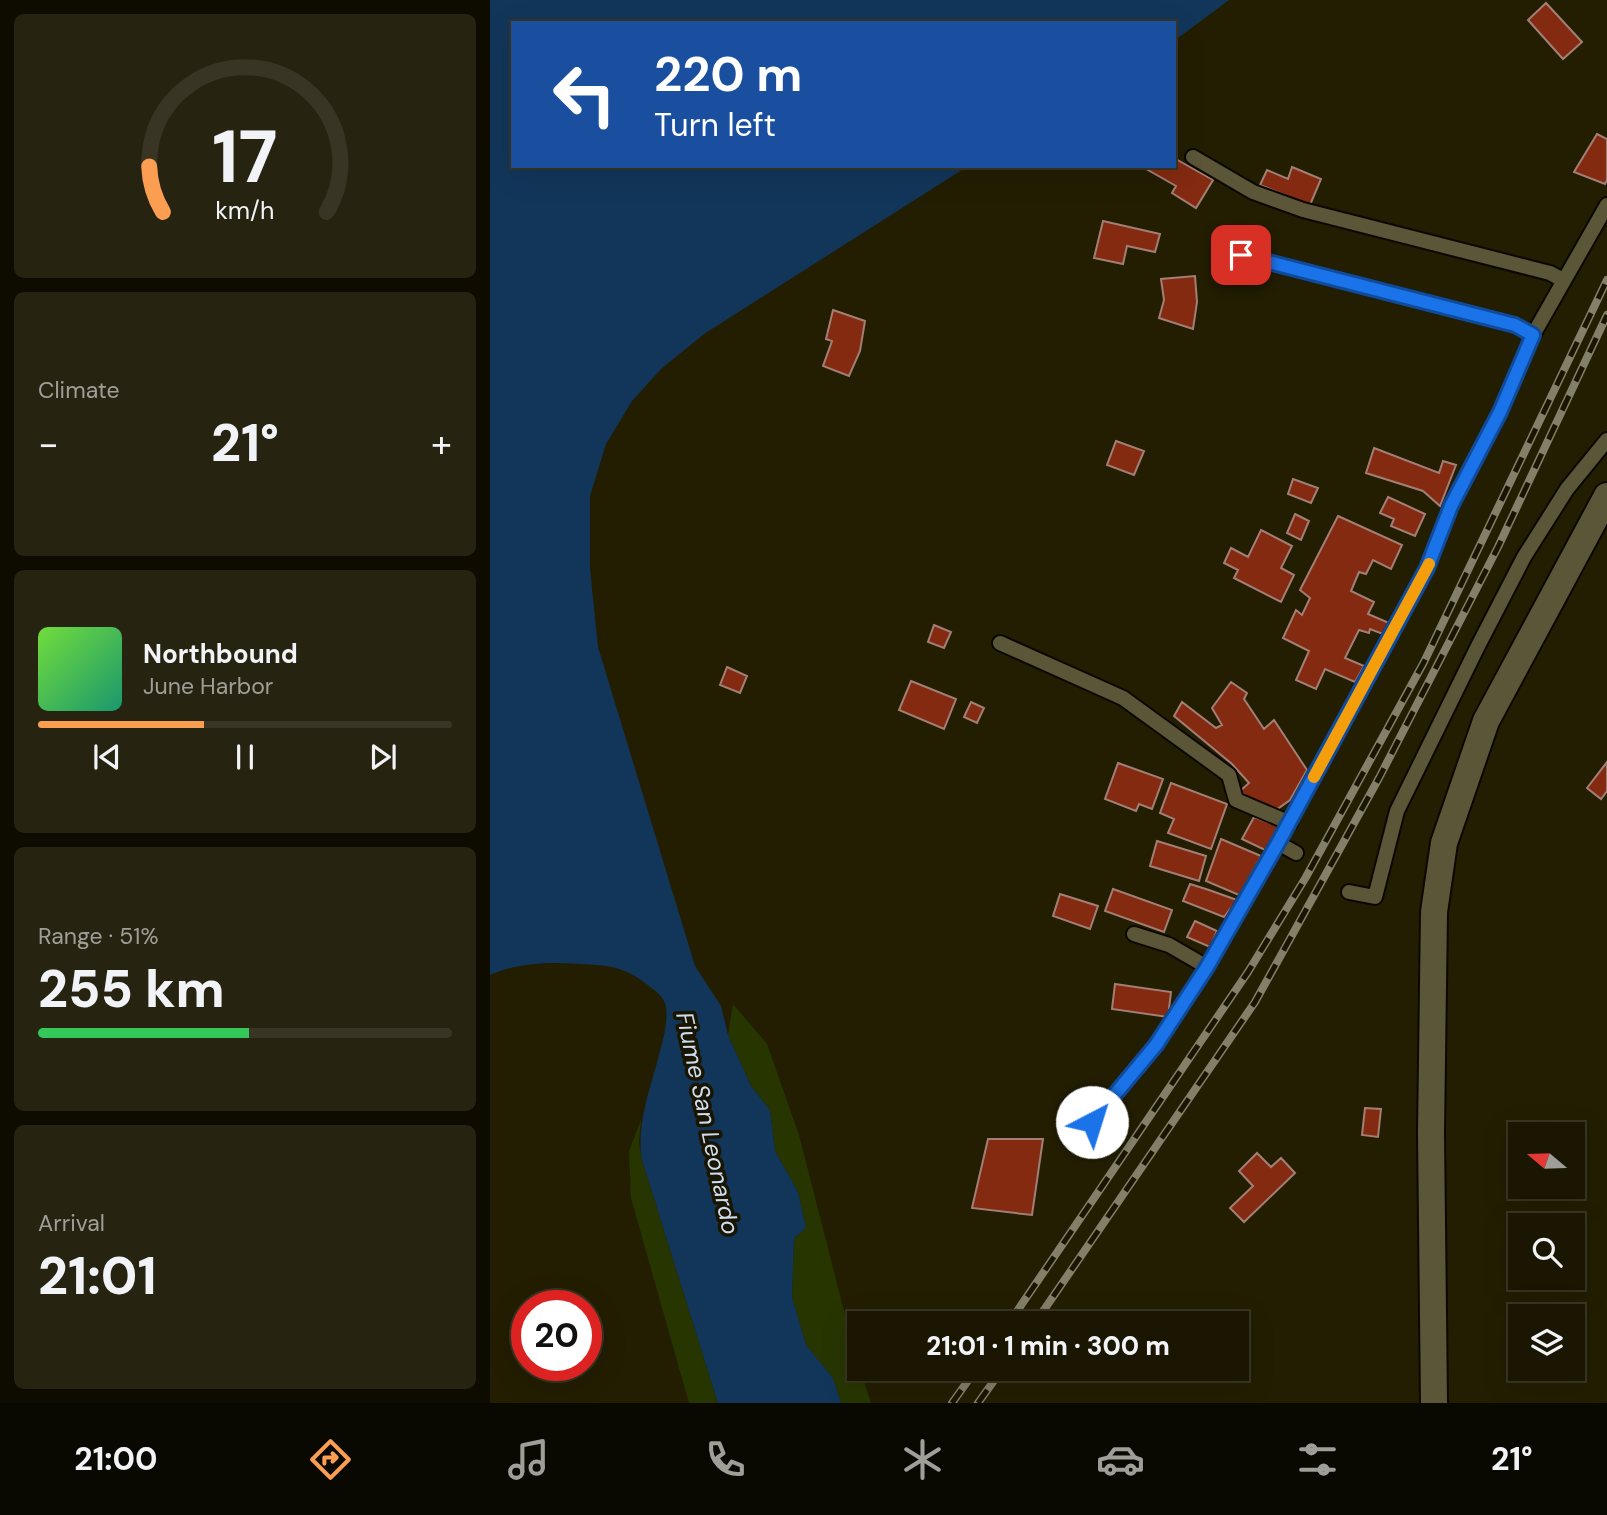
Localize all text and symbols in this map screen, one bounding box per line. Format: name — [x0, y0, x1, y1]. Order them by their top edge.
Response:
text: 220 m — [654, 42, 802, 106]
icon: left — [539, 49, 630, 140]
text: Turn left — [654, 104, 776, 146]
text: 17 — [212, 110, 278, 205]
text: km/h — [215, 194, 275, 227]
pin — [1211, 225, 1271, 285]
icon: arrive — [1222, 236, 1260, 274]
text: Climate — [38, 375, 120, 405]
text: 21° — [211, 409, 279, 477]
text: − — [38, 419, 59, 469]
text: + — [431, 419, 452, 469]
text: Northbound — [143, 637, 298, 671]
text: June Harbor — [143, 671, 273, 701]
icon: previous — [88, 738, 126, 776]
icon: pause — [226, 738, 264, 776]
icon: next — [364, 738, 402, 776]
text: Range · 51% — [38, 921, 159, 951]
text: 255 km — [38, 955, 225, 1023]
water label: Fiume San Leonardo — [669, 1009, 747, 1237]
position arrow — [1055, 1085, 1129, 1159]
north arrow — [1508, 1122, 1586, 1199]
map controls — [1508, 1122, 1585, 1381]
text: Arrival — [38, 1208, 105, 1238]
button: search — [1508, 1213, 1585, 1290]
text: 21:01 — [38, 1242, 157, 1310]
speed limit sign: 20 — [511, 1290, 602, 1381]
button: layers — [1508, 1304, 1585, 1381]
text: 21:01 · 1 min · 300 m — [926, 1329, 1170, 1363]
icon: directions — [306, 1435, 355, 1484]
icon: music — [504, 1435, 553, 1484]
icon: phone — [701, 1435, 750, 1484]
icon: climate — [898, 1435, 947, 1484]
icon: car — [1096, 1435, 1145, 1484]
icon: filters — [1293, 1435, 1342, 1484]
text: 21:00 — [74, 1438, 158, 1480]
text: 21° — [1491, 1438, 1533, 1480]

